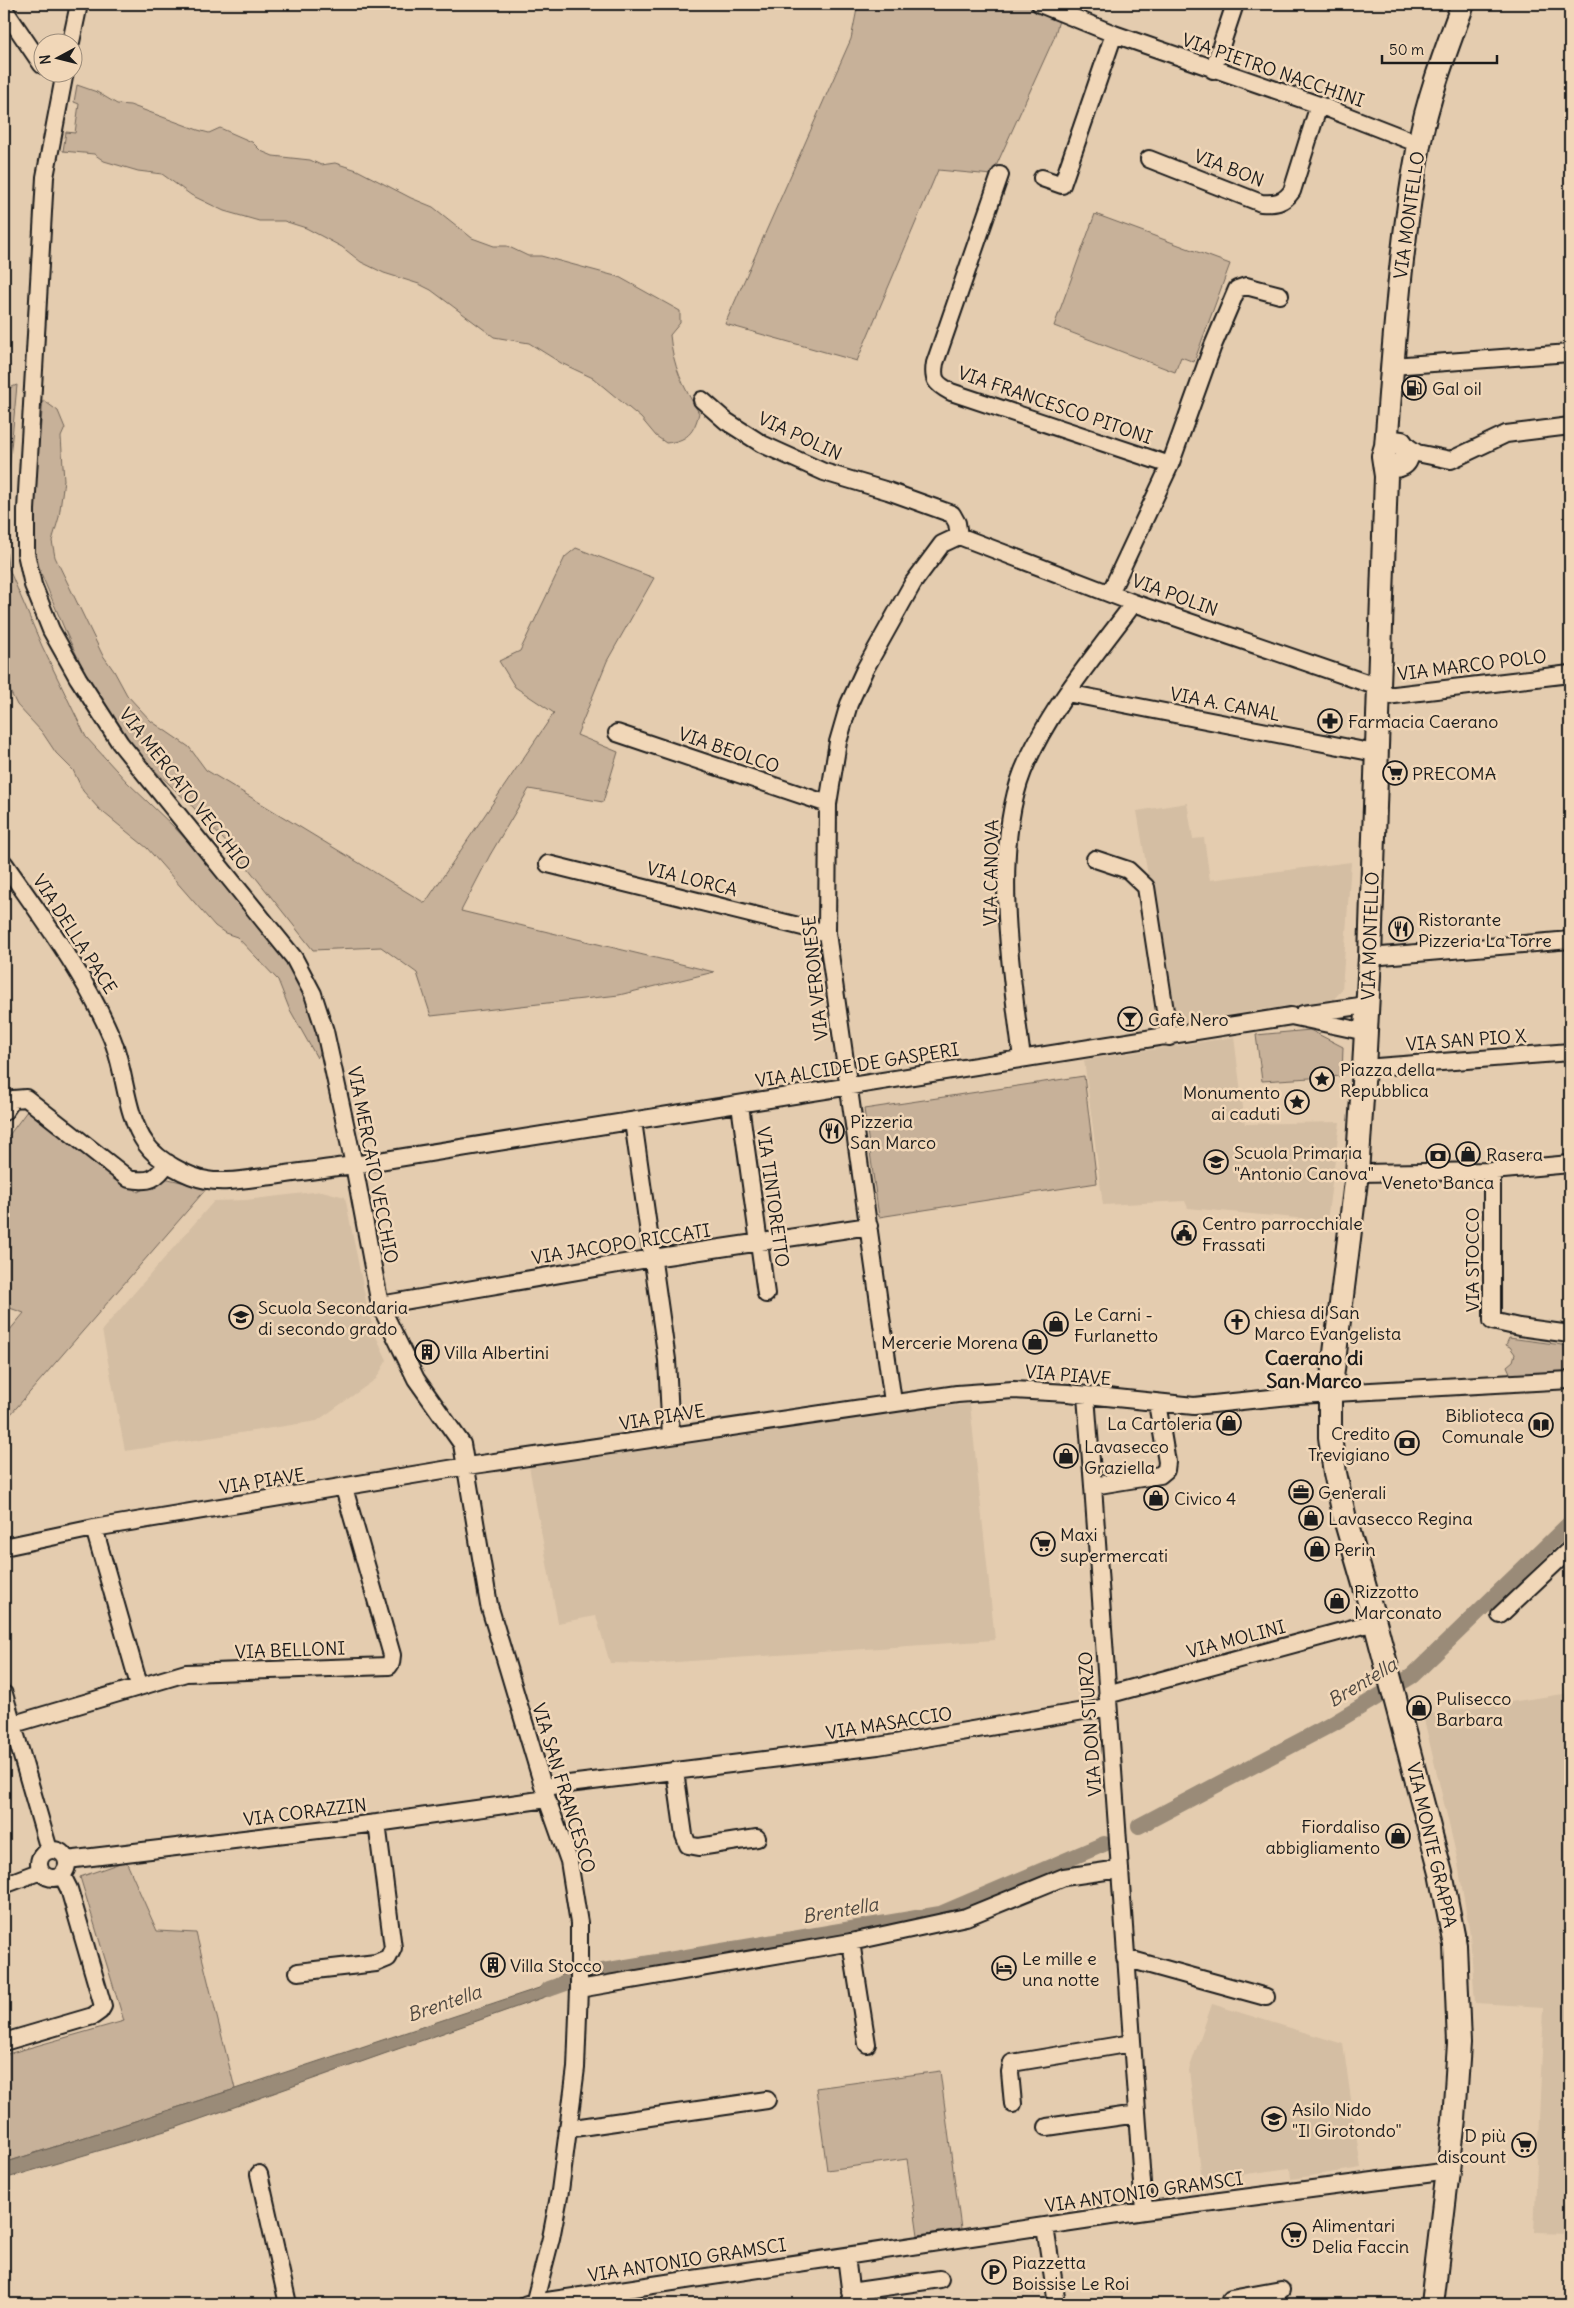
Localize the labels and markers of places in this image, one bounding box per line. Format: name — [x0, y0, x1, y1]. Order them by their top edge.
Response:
fuel station icon: Gal oil — [1401, 375, 1427, 401]
place label: Gal oil — [1432, 377, 1482, 400]
pharmacy icon: Farmacia Caerano — [1317, 708, 1343, 734]
place label: Farmacia Caerano — [1348, 710, 1498, 733]
supermarket icon: PRECOMA — [1382, 760, 1408, 786]
place label: PRECOMA — [1412, 762, 1496, 785]
place label: Ristorante Pizzeria La Torre — [1418, 908, 1552, 952]
restaurant icon: Ristorante Pizzeria La Torre — [1388, 916, 1414, 942]
bar icon: Cafè Nero — [1117, 1006, 1143, 1032]
place label: Cafè Nero — [1148, 1008, 1229, 1031]
place label: Piazza della Repubblica — [1340, 1058, 1435, 1102]
place icon: Piazza della Repubblica — [1309, 1066, 1335, 1092]
place label: Monumento ai caduti — [1183, 1081, 1280, 1125]
place icon: Monumento ai caduti — [1284, 1089, 1310, 1115]
place label: Pizzeria San Marco — [850, 1110, 936, 1154]
restaurant icon: Pizzeria San Marco — [819, 1118, 845, 1144]
place label: Scuola Primaria "Antonio Canova" — [1234, 1141, 1374, 1185]
shop icon: Rasera — [1455, 1141, 1481, 1167]
bank icon: Veneto Banca — [1425, 1143, 1451, 1169]
place label: Rasera — [1486, 1143, 1543, 1166]
school or university icon: Scuola Primaria "Antonio Canova" — [1203, 1149, 1229, 1175]
place label: Veneto Banca — [1382, 1171, 1494, 1194]
place label: Centro parrocchiale Frassati — [1202, 1212, 1363, 1256]
public building icon: Centro parrocchiale Frassati — [1171, 1220, 1197, 1246]
place label: Scuola Secondaria di secondo grado — [258, 1296, 408, 1340]
place label: chiesa di San Marco Evangelista — [1254, 1301, 1401, 1345]
place label: Le Carni - Furlanetto — [1074, 1303, 1158, 1347]
school or university icon: Scuola Secondaria di secondo grado — [228, 1304, 254, 1330]
church icon: chiesa di San Marco Evangelista — [1224, 1309, 1250, 1335]
shop icon: Le Carni - Furlanetto — [1043, 1311, 1069, 1337]
shop icon: Mercerie Morena — [1022, 1329, 1048, 1355]
place label: Mercerie Morena — [881, 1331, 1018, 1354]
building icon: Villa Albertini — [414, 1339, 440, 1365]
place label: Villa Albertini — [444, 1341, 549, 1364]
place label: Biblioteca Comunale — [1442, 1404, 1524, 1448]
shop icon: La Cartoleria — [1216, 1410, 1242, 1436]
place label: La Cartoleria — [1107, 1412, 1212, 1435]
library icon: Biblioteca Comunale — [1528, 1412, 1554, 1438]
place label: Credito Trevigiano — [1308, 1422, 1390, 1466]
bank icon: Credito Trevigiano — [1394, 1430, 1420, 1456]
place label: Lavasecco Graziella — [1084, 1435, 1169, 1479]
shop icon: Lavasecco Graziella — [1053, 1443, 1079, 1469]
office icon: Generali — [1288, 1479, 1314, 1505]
place label: Generali — [1318, 1481, 1386, 1504]
shop icon: Civico 4 — [1143, 1485, 1169, 1511]
place label: Civico 4 — [1174, 1487, 1236, 1510]
shop icon: Lavasecco Regina — [1298, 1505, 1324, 1531]
place label: Lavasecco Regina — [1328, 1507, 1473, 1530]
place label: Maxi supermercati — [1060, 1523, 1168, 1567]
supermarket icon: Maxi supermercati — [1030, 1531, 1056, 1557]
shop icon: Perin — [1304, 1536, 1330, 1562]
place label: Perin — [1334, 1538, 1376, 1561]
place label: Rizzotto Marconato — [1354, 1580, 1442, 1624]
shop icon: Rizzotto Marconato — [1324, 1588, 1350, 1614]
place label: Pulisecco Barbara — [1436, 1687, 1511, 1731]
shop icon: Pulisecco Barbara — [1406, 1695, 1432, 1721]
place label: Fiordaliso abbigliamento — [1266, 1815, 1380, 1859]
shop icon: Fiordaliso abbigliamento — [1385, 1823, 1411, 1849]
place label: Le mille e una notte — [1022, 1947, 1100, 1991]
building icon: Villa Stocco — [480, 1952, 506, 1978]
place label: Villa Stocco — [510, 1954, 602, 1977]
hotel icon: Le mille e una notte — [991, 1955, 1017, 1981]
place label: Asilo Nido "Il Girotondo" — [1292, 2098, 1402, 2142]
school or university icon: Asilo Nido "Il Girotondo" — [1261, 2106, 1287, 2132]
place label: D più discount — [1437, 2124, 1506, 2168]
supermarket icon: D più discount — [1511, 2132, 1537, 2158]
place label: Alimentari Delia Faccin — [1312, 2214, 1409, 2258]
supermarket icon: Alimentari Delia Faccin — [1281, 2222, 1307, 2248]
place label: Piazzetta Boissise Le Roi — [1012, 2251, 1129, 2295]
parking icon: Piazzetta Boissise Le Roi — [981, 2259, 1007, 2285]

